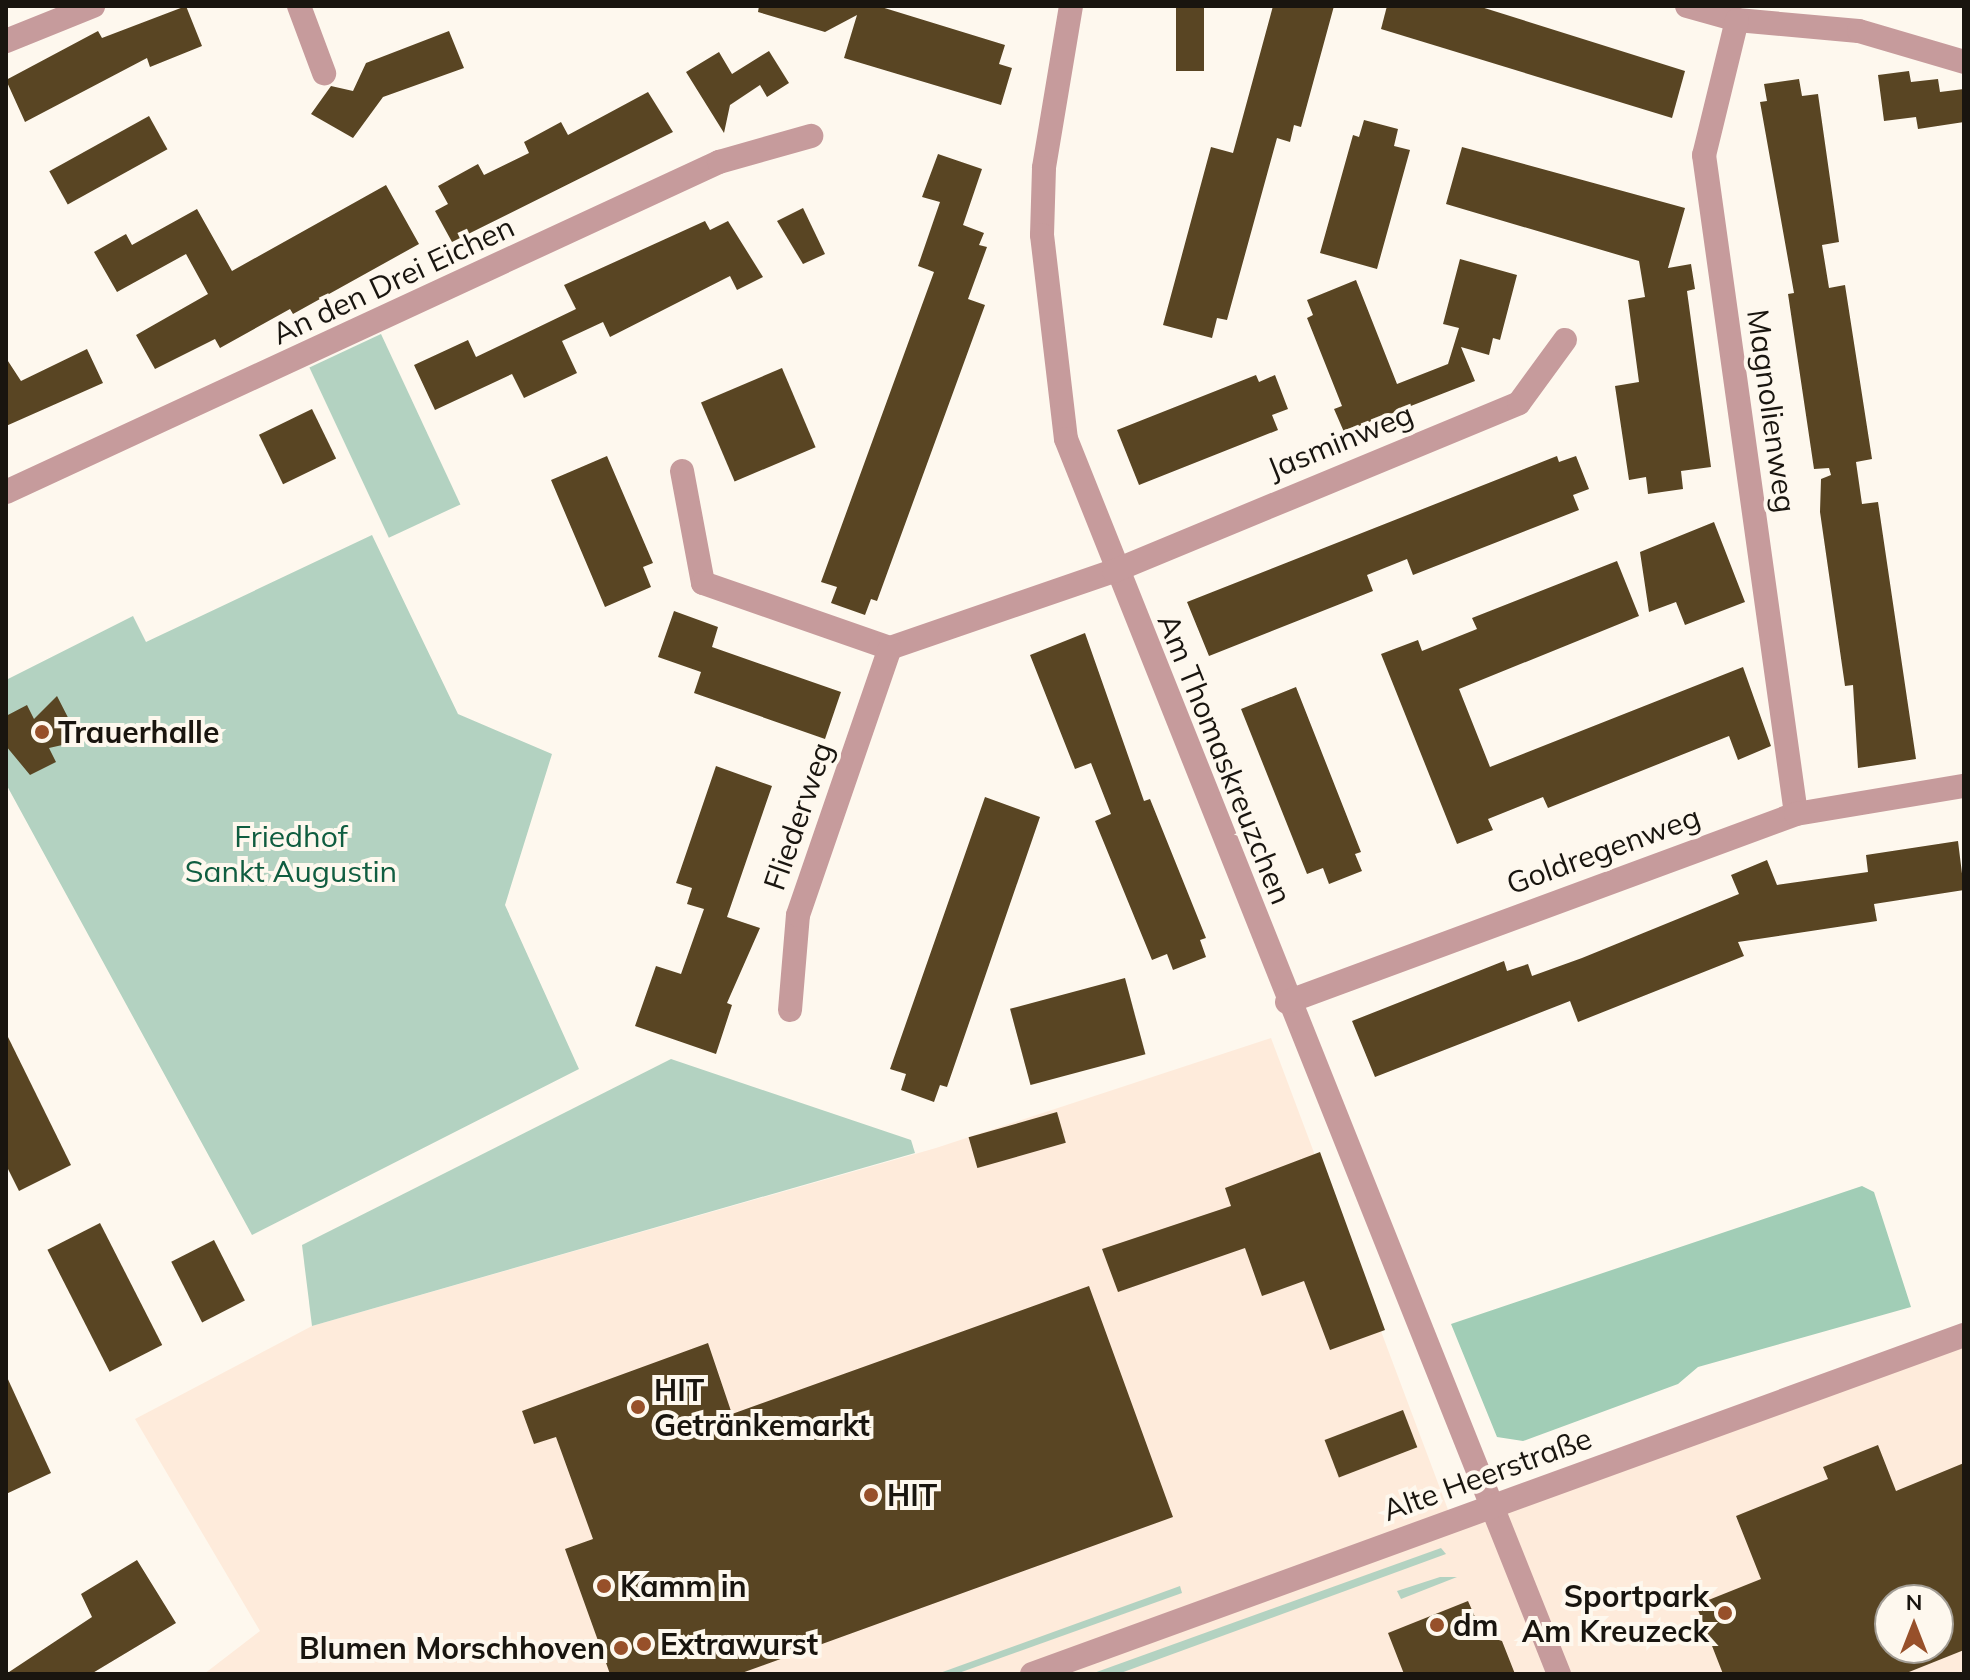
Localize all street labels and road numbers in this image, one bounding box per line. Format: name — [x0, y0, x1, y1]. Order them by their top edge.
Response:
street label: An den Drei Eichen — [266, 208, 520, 352]
street label: Magnolienweg — [1740, 307, 1804, 515]
street label: Jasminweg — [1262, 395, 1418, 487]
street label: Am Thomaskreuzchen — [1150, 609, 1300, 909]
street label: Fliederweg — [756, 737, 840, 895]
street label: Goldregenweg — [1501, 798, 1705, 902]
street label: Alte Heerstraße — [1378, 1420, 1596, 1528]

